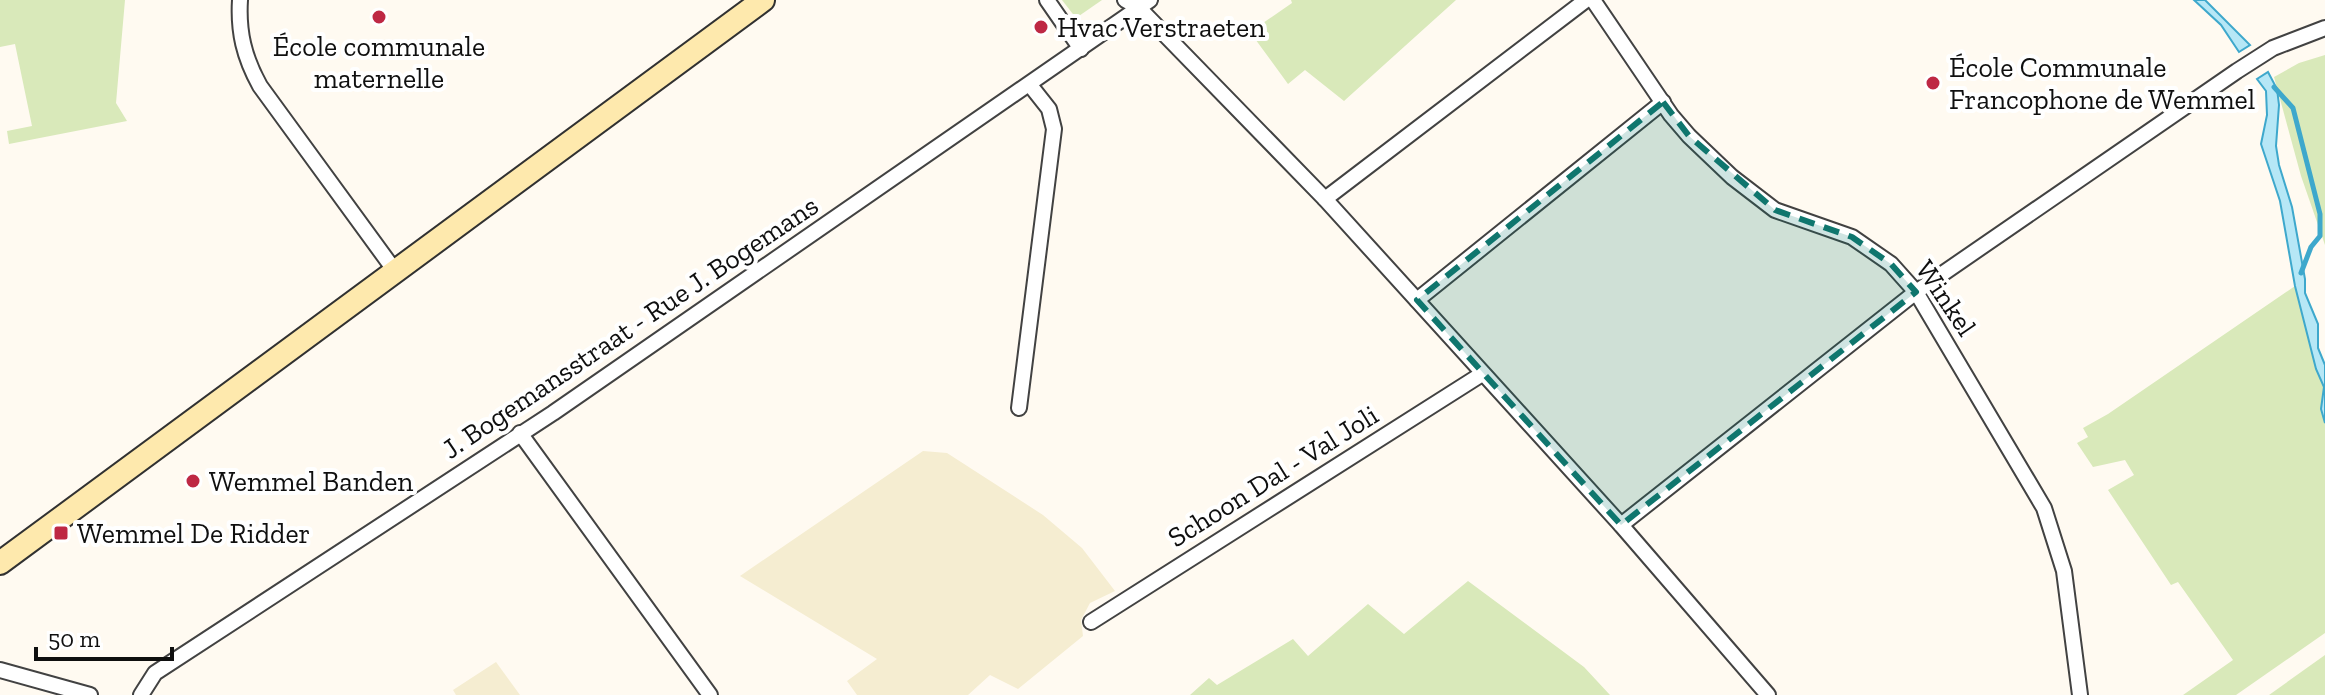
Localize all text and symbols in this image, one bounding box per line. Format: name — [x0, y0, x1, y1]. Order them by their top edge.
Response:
marker: École communale maternelle — [370, 8, 388, 26]
place label: Hvac Verstraeten — [1057, 11, 1265, 44]
marker: Hvac Verstraeten — [1032, 18, 1050, 36]
place label: École communale maternelle — [273, 30, 485, 95]
place label: École Communale Francophone de Wemmel — [1949, 51, 2255, 116]
marker: École Communale Francophone de Wemmel — [1924, 74, 1942, 92]
street label: J. Bogemansstraat - Rue J. Bogemans — [436, 189, 824, 465]
street label: Winkel — [1909, 254, 1983, 342]
street label: Schoon Dal - Val Joli — [1162, 398, 1384, 554]
place label: Wemmel Banden — [209, 465, 413, 498]
marker: Wemmel Banden — [184, 472, 202, 490]
place label: Wemmel De Ridder — [77, 517, 310, 550]
marker: Wemmel De Ridder — [52, 524, 70, 542]
scale bar — [36, 611, 172, 661]
text: 50 m — [48, 624, 101, 653]

